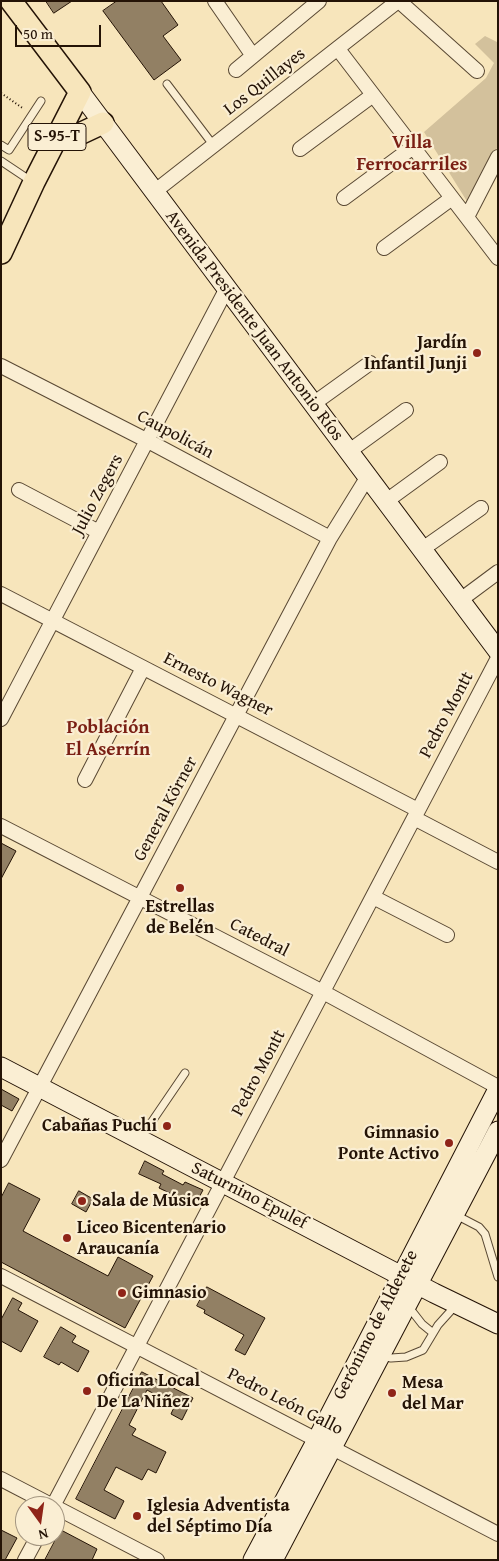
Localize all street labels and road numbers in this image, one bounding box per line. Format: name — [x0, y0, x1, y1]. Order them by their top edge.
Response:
street label: Los Quillayes — [220, 43, 310, 121]
road number: S-95-T — [28, 124, 86, 150]
street label: Avenida Presidente Juan Antonio Ríos — [160, 206, 348, 446]
street label: Caupolicán — [133, 406, 217, 464]
street label: Julio Zegers — [68, 451, 128, 539]
street label: Ernesto Wagner — [160, 648, 276, 722]
street label: Pedro Montt — [415, 668, 479, 762]
street label: General Körner — [129, 753, 203, 865]
street label: Catedral — [226, 914, 292, 962]
street label: Pedro Montt — [227, 1026, 291, 1120]
street label: Saturnino Epulef — [187, 1158, 311, 1234]
street label: Gerónimo de Alderete — [329, 1247, 423, 1403]
street label: Pedro León Gallo — [224, 1364, 346, 1440]

